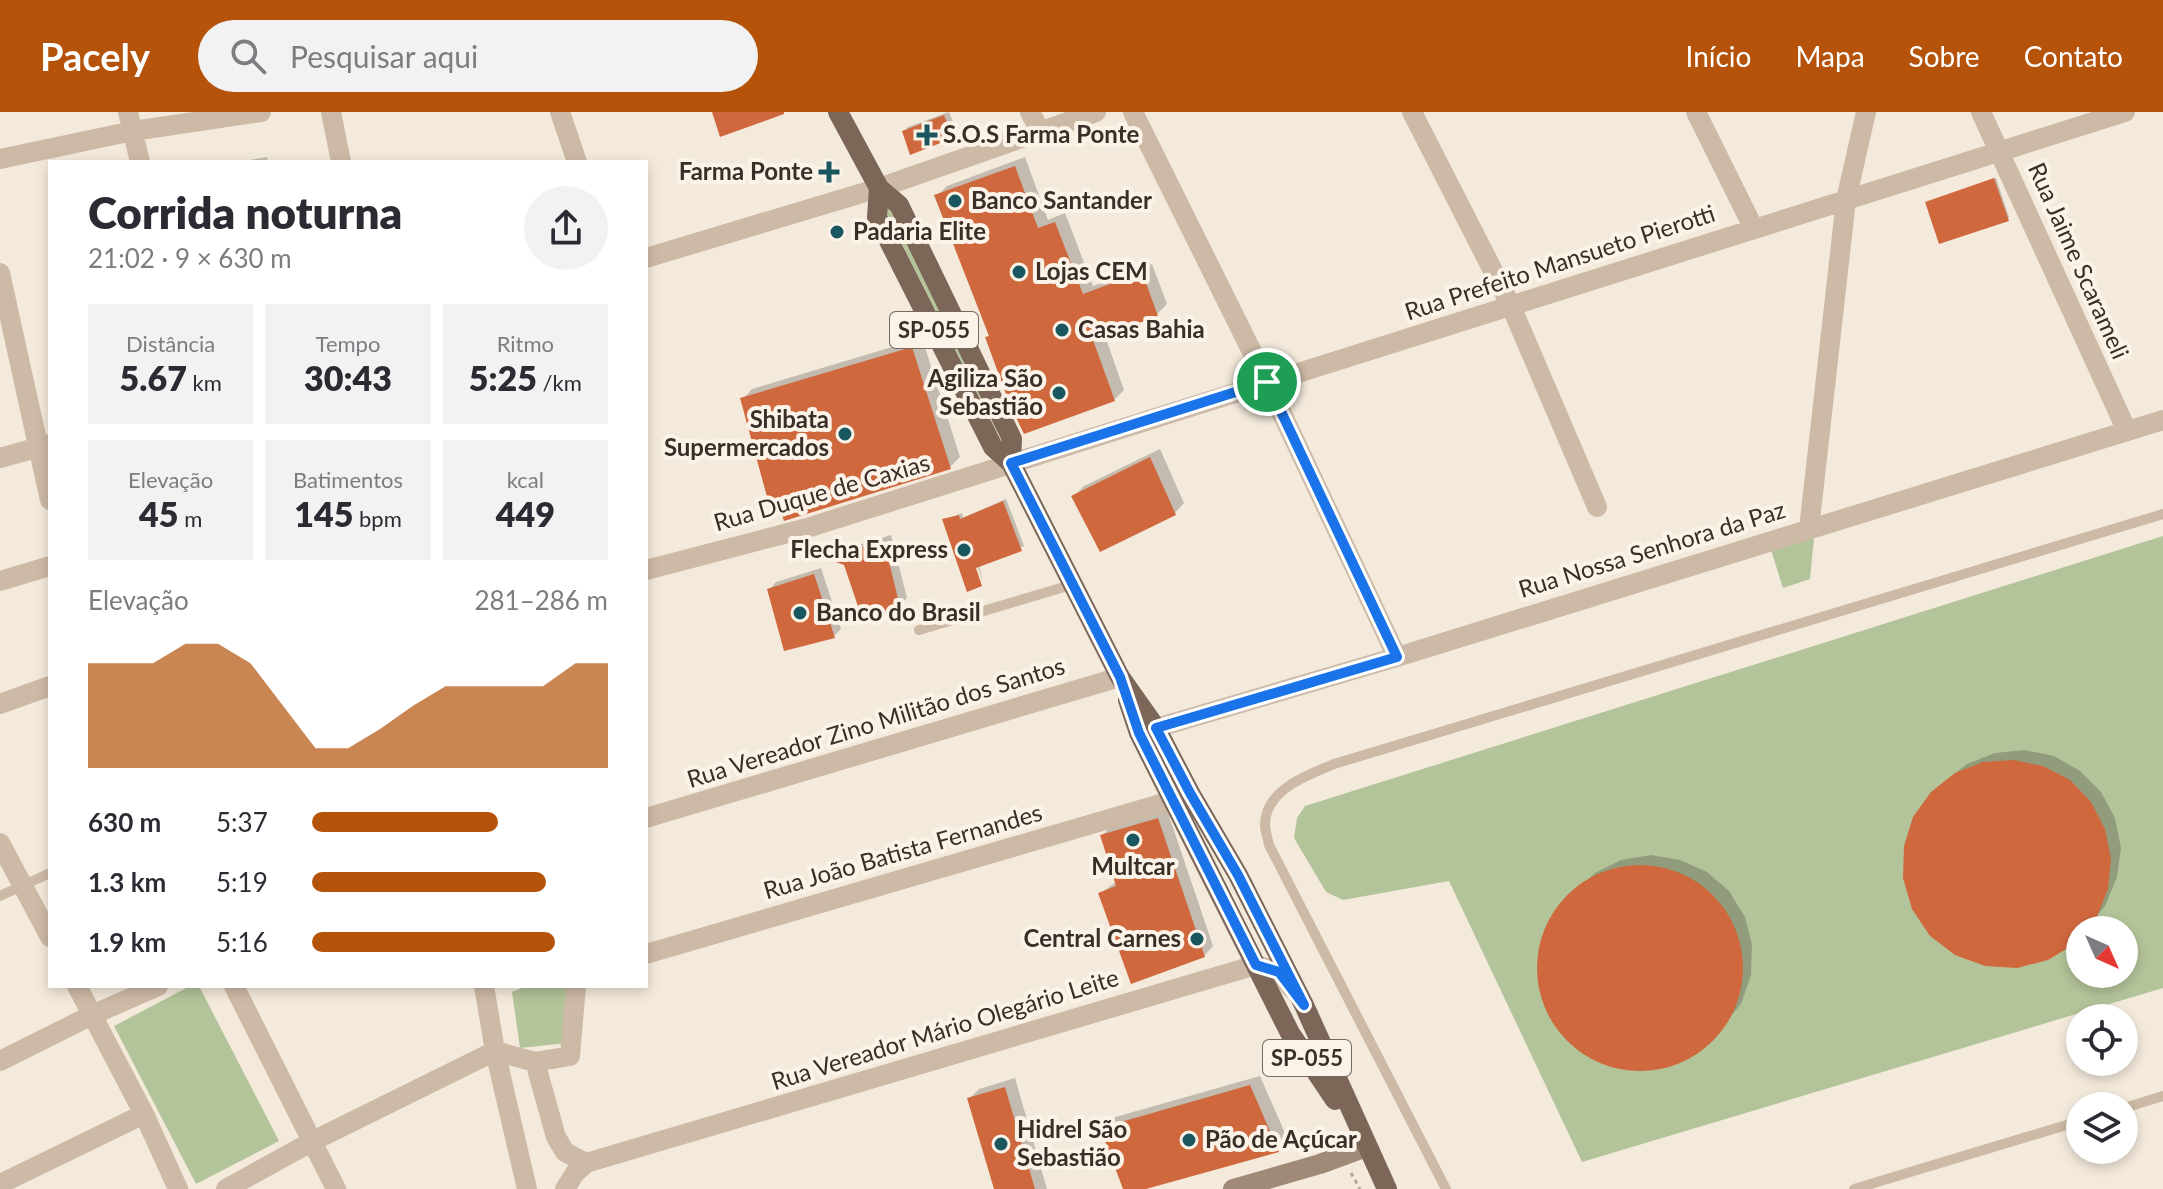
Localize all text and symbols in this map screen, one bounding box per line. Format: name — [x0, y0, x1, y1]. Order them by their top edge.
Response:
search box — [198, 20, 758, 92]
text: Pacely — [40, 33, 150, 79]
icon: search — [226, 34, 270, 78]
text: Pesquisar aqui — [290, 38, 478, 74]
text: Início — [1686, 39, 1751, 73]
text: Mapa — [1795, 39, 1865, 73]
text: Sobre — [1909, 39, 1980, 73]
text: Contato — [2024, 39, 2123, 73]
place label: S.O.S Farma Ponte — [943, 119, 1139, 148]
marker: S.O.S Farma Ponte — [918, 126, 936, 144]
place label: Farma Ponte — [679, 156, 813, 185]
street label: Rua Jaime Scarameli — [2023, 158, 2136, 363]
marker: Farma Ponte — [820, 163, 838, 181]
place label: Banco Santander — [971, 185, 1152, 214]
text: Corrida noturna — [88, 186, 402, 238]
button: share — [524, 186, 608, 270]
marker: Banco Santander — [946, 192, 964, 210]
street label: Rua Prefeito Mansueto Pierotti — [1401, 198, 1718, 325]
place label: Padaria Elite — [853, 216, 986, 245]
marker: Padaria Elite — [828, 223, 846, 241]
text: 21:02 · 9 × 630 m — [88, 242, 292, 274]
place label: Lojas CEM — [1035, 256, 1148, 285]
marker: Lojas CEM — [1010, 263, 1028, 281]
road number: SP-055 — [890, 312, 978, 348]
place label: Casas Bahia — [1078, 314, 1205, 343]
marker: Casas Bahia — [1053, 321, 1071, 339]
text: Distância — [126, 330, 215, 357]
text: Tempo — [316, 330, 380, 357]
text: Ritmo — [497, 330, 554, 357]
pin — [1233, 348, 1301, 416]
text: 5.67 — [120, 357, 187, 398]
text: 30:43 — [304, 357, 392, 398]
text: 5:25 — [469, 357, 537, 398]
icon: arrive — [1245, 360, 1289, 404]
place label: Agiliza São Sebastião — [926, 363, 1043, 420]
text: km — [187, 369, 222, 396]
text: /km — [537, 369, 582, 396]
marker: Agiliza São Sebastião — [1050, 384, 1068, 402]
place label: Shibata Supermercados — [664, 404, 829, 461]
marker: Shibata Supermercados — [836, 425, 854, 443]
street label: Rua Duque de Caxias — [710, 447, 933, 536]
text: Elevação — [128, 466, 213, 493]
text: Batimentos — [293, 466, 403, 493]
text: kcal — [507, 466, 544, 493]
text: 45 — [139, 493, 179, 534]
text: 145 — [294, 493, 353, 534]
text: 449 — [496, 493, 555, 534]
street label: Rua Nossa Senhora da Paz — [1515, 494, 1789, 603]
text: m — [179, 505, 202, 532]
text: bpm — [353, 505, 402, 532]
place label: Flecha Express — [790, 534, 948, 563]
marker: Flecha Express — [955, 541, 973, 559]
text: Elevação — [88, 584, 189, 616]
text: 281–286 m — [474, 584, 608, 616]
place label: Banco do Brasil — [816, 597, 981, 626]
marker: Banco do Brasil — [791, 604, 809, 622]
street label: Rua Vereador Zino Militão dos Santos — [683, 650, 1068, 793]
street label: Rua João Batista Fernandes — [760, 797, 1045, 904]
text: 630 m — [88, 806, 161, 838]
text: 5:37 — [216, 806, 268, 838]
marker: Multcar — [1124, 831, 1142, 849]
place label: Multcar — [1091, 851, 1175, 880]
text: 1.3 km — [88, 866, 166, 898]
text: 5:19 — [216, 866, 268, 898]
north arrow — [2066, 916, 2138, 988]
map controls — [2066, 916, 2138, 1164]
place label: Central Carnes — [1024, 923, 1181, 952]
text: 1.9 km — [88, 926, 166, 958]
text: 5:16 — [216, 926, 268, 958]
marker: Central Carnes — [1188, 930, 1206, 948]
street label: Rua Vereador Mário Olegário Leite — [767, 962, 1122, 1095]
button: locate — [2066, 1004, 2138, 1076]
road number: SP-055 — [1263, 1040, 1351, 1076]
button: layers — [2066, 1092, 2138, 1164]
place label: Hidrel São Sebastião — [1017, 1114, 1127, 1171]
place label: Pão de Açúcar — [1205, 1124, 1357, 1153]
marker: Pão de Açúcar — [1180, 1131, 1198, 1149]
marker: Hidrel São Sebastião — [992, 1135, 1010, 1153]

